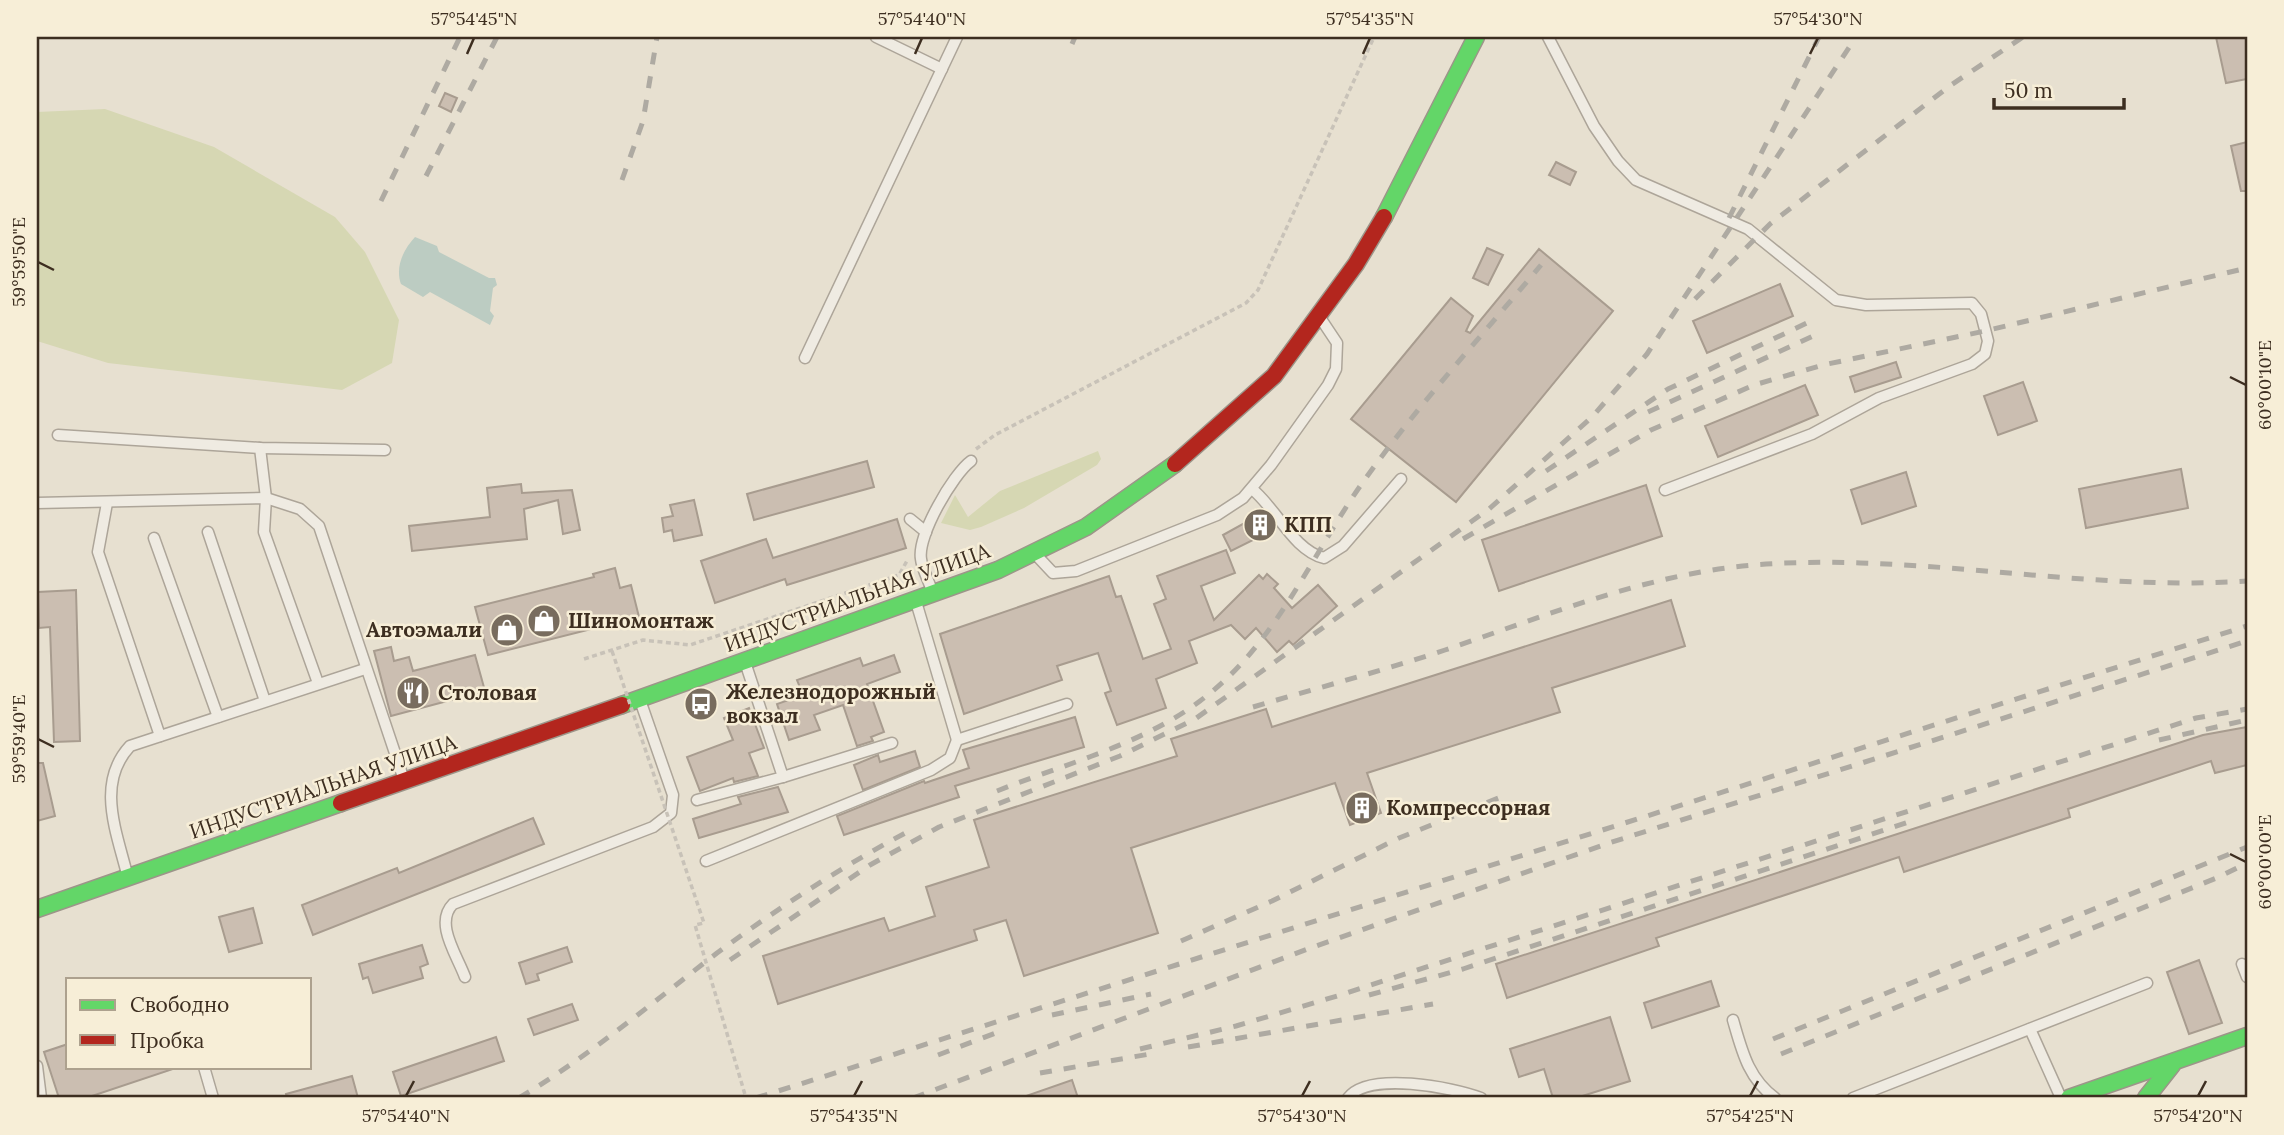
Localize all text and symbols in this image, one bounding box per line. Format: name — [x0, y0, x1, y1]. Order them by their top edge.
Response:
text: 57°54'45"N — [430, 7, 518, 30]
text: 57°54'40"N — [878, 7, 966, 30]
text: 57°54'35"N — [1326, 7, 1414, 30]
text: 57°54'30"N — [1773, 7, 1863, 30]
scale bar — [1994, 66, 2123, 110]
text: 50 m — [2004, 77, 2053, 104]
text: 59°59'50"E — [7, 217, 30, 307]
text: 60°00'10"E — [2253, 340, 2276, 430]
building icon: КПП — [1241, 506, 1279, 544]
place label: КПП — [1284, 511, 1332, 538]
street label: ИНДУСТРИАЛЬНАЯ УЛИЦА — [720, 537, 994, 658]
shop icon: Шиномонтаж — [525, 602, 563, 640]
place label: Шиномонтаж — [568, 607, 714, 634]
shop icon: Автоэмали — [488, 611, 526, 649]
place label: Автоэмали — [366, 616, 482, 643]
restaurant icon: Столовая — [394, 674, 432, 712]
place label: Железнодорожный вокзал — [726, 678, 936, 729]
place label: Столовая — [438, 679, 537, 706]
bus stop icon: Железнодорожный вокзал — [682, 685, 720, 723]
text: 59°59'40"E — [7, 695, 30, 784]
street label: ИНДУСТРИАЛЬНАЯ УЛИЦА — [186, 728, 461, 845]
building icon: Компрессорная — [1343, 789, 1381, 827]
place label: Компрессорная — [1386, 794, 1551, 821]
text: 60°00'00"E — [2253, 815, 2276, 909]
legend — [66, 978, 312, 1068]
text: Свободно — [130, 991, 229, 1018]
text: Пробка — [130, 1027, 205, 1054]
text: 57°54'40"N — [362, 1104, 450, 1127]
text: 57°54'35"N — [810, 1104, 898, 1127]
text: 57°54'30"N — [1257, 1104, 1347, 1127]
text: 57°54'25"N — [1706, 1104, 1794, 1127]
text: 57°54'20"N — [2153, 1104, 2243, 1127]

